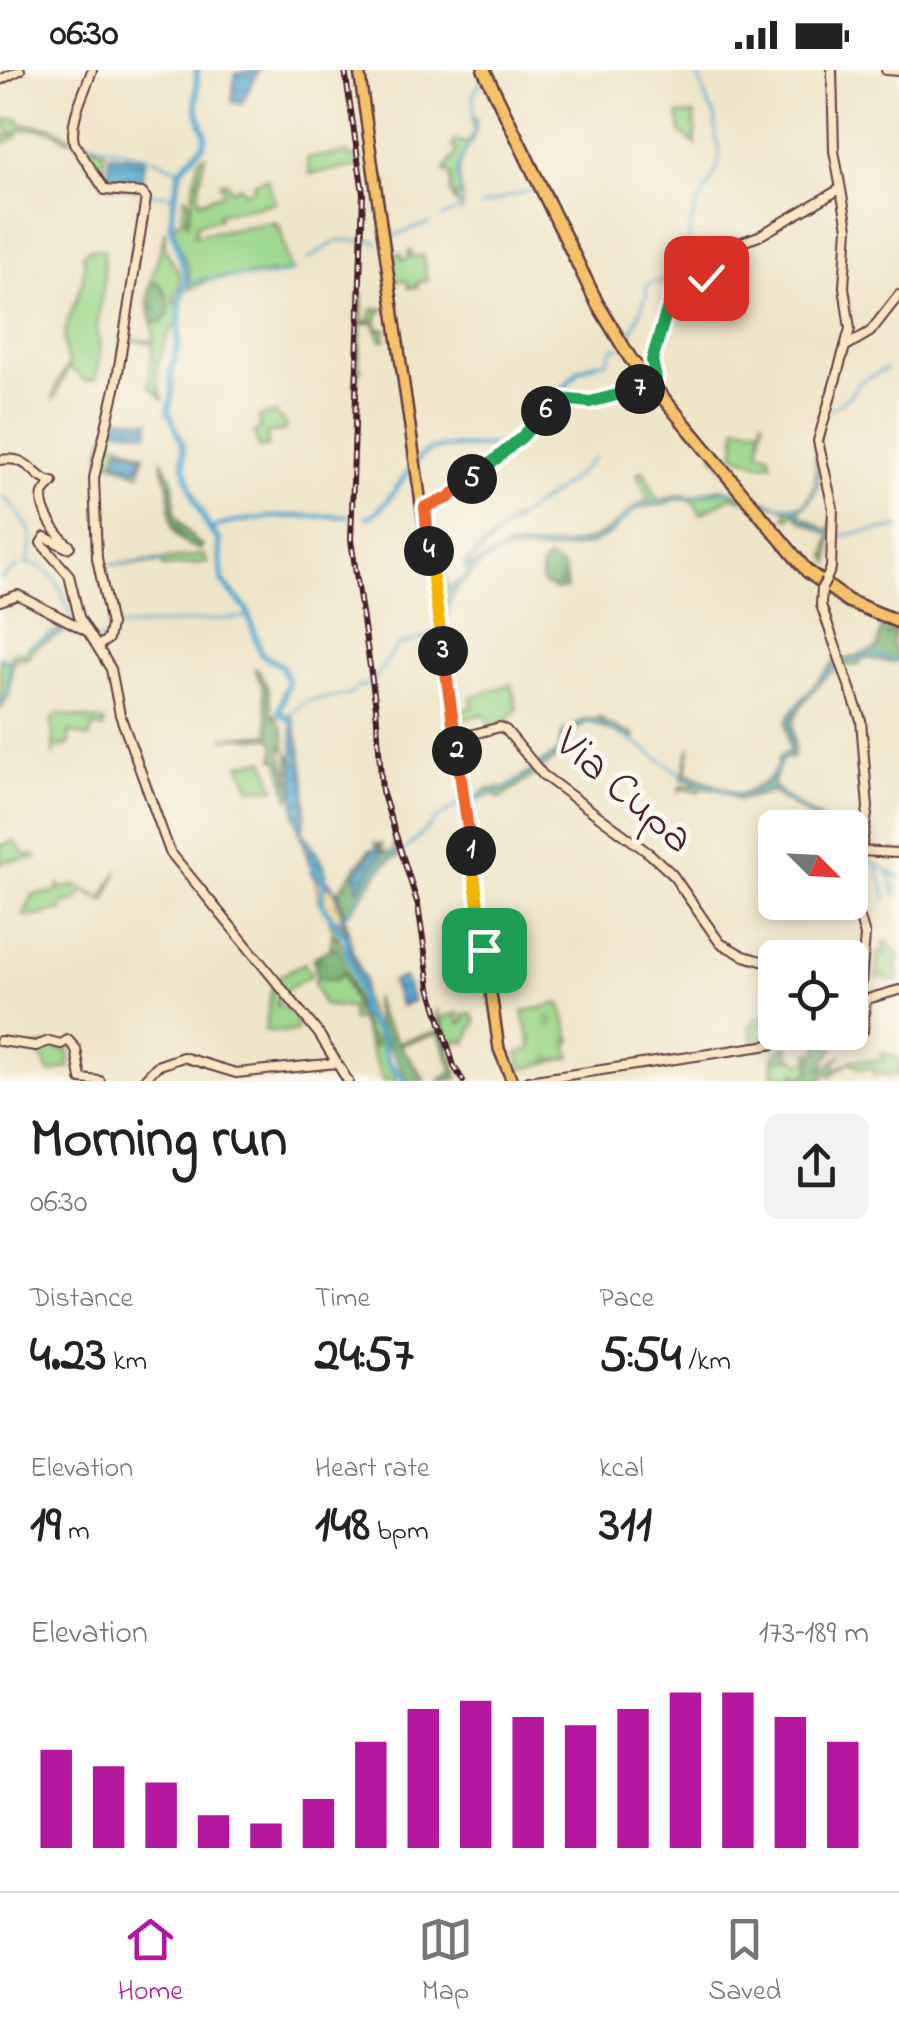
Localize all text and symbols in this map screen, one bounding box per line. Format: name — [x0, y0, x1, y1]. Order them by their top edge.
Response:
text: 06:30 — [50, 7, 118, 63]
pin — [664, 236, 749, 321]
icon: check — [679, 251, 734, 306]
pin: 7 — [615, 364, 665, 414]
text: 7 — [634, 368, 646, 409]
pin: 6 — [521, 386, 571, 436]
text: 6 — [540, 390, 552, 431]
pin: 5 — [447, 454, 497, 504]
text: 5 — [464, 458, 480, 499]
pin: 4 — [404, 526, 454, 576]
text: 4 — [423, 530, 435, 571]
pin: 3 — [418, 626, 468, 676]
text: 3 — [437, 630, 449, 671]
street label: Via Cupa — [538, 712, 707, 871]
pin: 2 — [432, 726, 482, 776]
text: 2 — [450, 730, 464, 771]
north arrow — [758, 810, 868, 920]
map controls — [758, 810, 868, 1050]
pin: 1 — [446, 826, 496, 876]
text: 1 — [467, 830, 475, 871]
pin — [442, 908, 527, 993]
icon: arrive — [457, 923, 512, 978]
button: locate — [758, 940, 868, 1050]
text: Morning run — [30, 1102, 287, 1182]
button: share — [764, 1114, 869, 1219]
text: 06:30 — [30, 1180, 88, 1227]
text: Distance — [30, 1279, 133, 1320]
text: Time — [315, 1279, 370, 1320]
text: Pace — [599, 1279, 654, 1320]
text: 4.23 — [30, 1320, 106, 1393]
text: 24:57 — [315, 1320, 414, 1393]
text: 5:54 — [599, 1320, 681, 1393]
text: km — [106, 1342, 147, 1383]
text: /km — [681, 1342, 731, 1383]
text: Elevation — [30, 1449, 133, 1490]
text: Heart rate — [315, 1449, 429, 1490]
text: kcal — [599, 1449, 644, 1490]
text: 19 — [30, 1490, 61, 1563]
text: 148 — [315, 1490, 370, 1563]
text: 311 — [599, 1490, 652, 1563]
text: m — [61, 1512, 90, 1553]
text: bpm — [370, 1512, 429, 1553]
text: Elevation — [30, 1611, 148, 1658]
text: 173–189 m — [759, 1611, 869, 1658]
tab: Home — [118, 1912, 183, 2013]
tab: Map — [418, 1912, 473, 2013]
tab: Saved — [708, 1912, 781, 2013]

